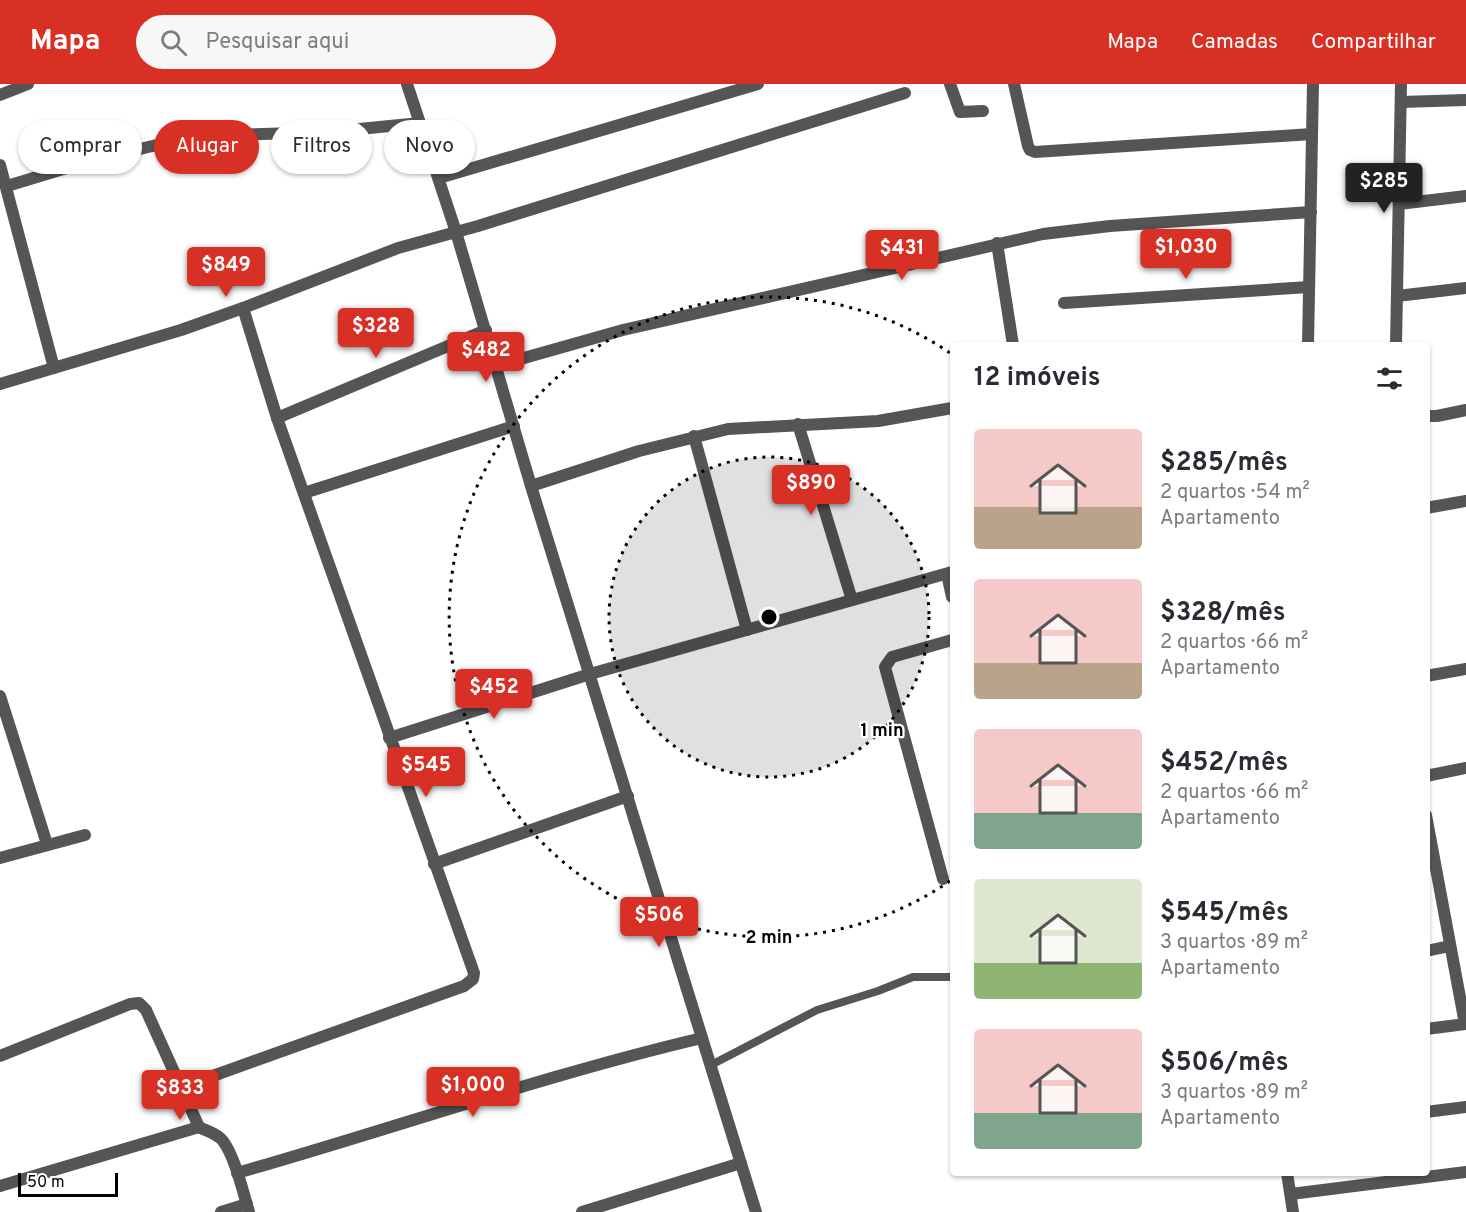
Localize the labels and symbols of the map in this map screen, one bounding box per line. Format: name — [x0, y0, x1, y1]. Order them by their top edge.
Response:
pin: $285 — [1348, 163, 1420, 214]
pin: $1,030 — [1137, 229, 1235, 280]
pin: $431 — [866, 230, 938, 281]
pin: $849 — [190, 247, 262, 298]
pin: $328 — [340, 308, 412, 359]
pin: $482 — [450, 332, 522, 383]
pin: $890 — [775, 465, 847, 516]
centre of rings — [759, 607, 779, 627]
pin: $452 — [458, 669, 530, 720]
text: 1 min — [860, 720, 904, 743]
pin: $545 — [390, 747, 462, 798]
pin: $506 — [623, 897, 695, 948]
text: 2 min — [745, 927, 793, 950]
pin: $1,000 — [424, 1067, 522, 1118]
pin: $833 — [144, 1070, 216, 1121]
scale bar — [18, 1170, 118, 1198]

